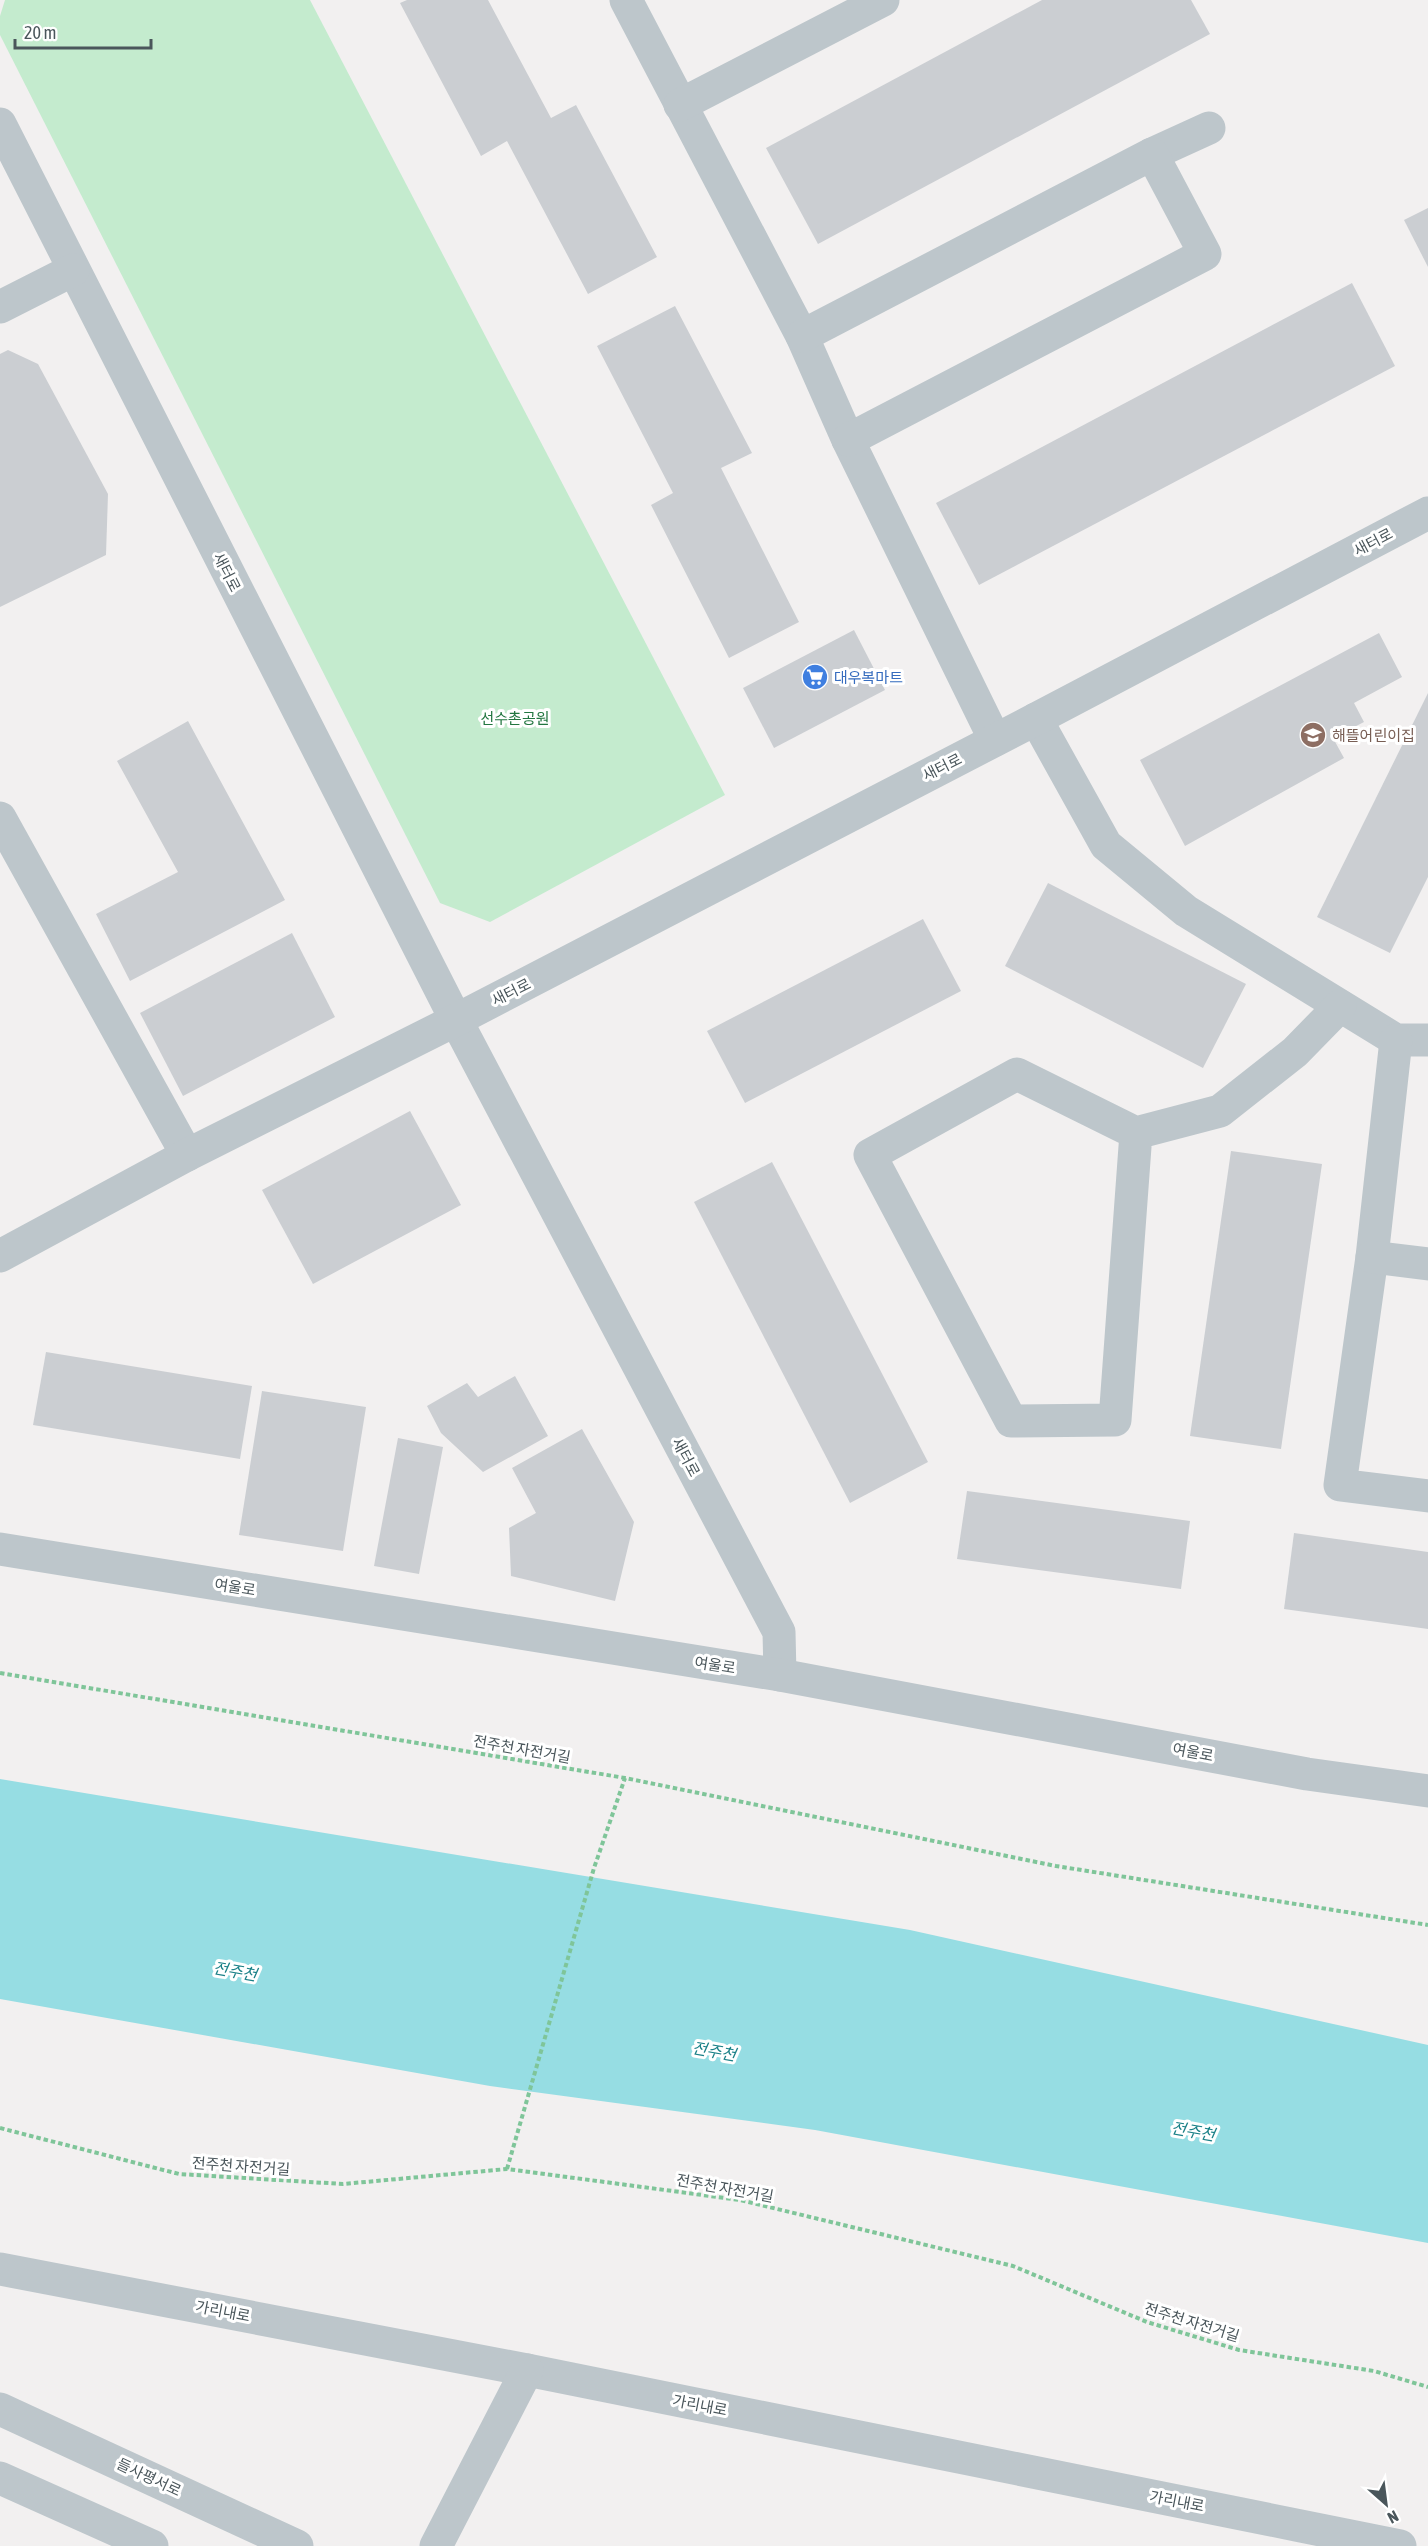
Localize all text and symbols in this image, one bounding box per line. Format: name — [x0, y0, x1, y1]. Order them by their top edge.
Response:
scale bar — [15, 12, 152, 50]
text: 20 m — [24, 22, 56, 43]
street label: 새터로 — [1351, 525, 1395, 559]
street label: 새터로 — [210, 550, 244, 594]
supermarket icon: 대우복마트 — [800, 662, 830, 692]
place label: 대우복마트 — [834, 669, 903, 686]
park label: 선수촌공원 — [480, 710, 550, 727]
school or university icon: 해뜰어린이집 — [1298, 720, 1328, 750]
place label: 해뜰어린이집 — [1332, 727, 1415, 744]
street label: 새터로 — [920, 750, 964, 784]
street label: 새터로 — [489, 975, 533, 1009]
street label: 새터로 — [669, 1435, 703, 1479]
street label: 여울로 — [213, 1575, 257, 1599]
street label: 여울로 — [693, 1653, 737, 1677]
street label: 전주천 자전거길 — [472, 1732, 572, 1766]
street label: 여울로 — [1171, 1740, 1215, 1764]
water label: 전주천 — [212, 1958, 261, 1984]
water label: 전주천 — [691, 2038, 740, 2064]
water label: 전주천 — [1170, 2118, 1219, 2144]
street label: 전주천 자전거길 — [191, 2154, 291, 2178]
street label: 전주천 자전거길 — [675, 2171, 775, 2205]
street label: 가리내로 — [194, 2297, 252, 2325]
street label: 전주천 자전거길 — [1142, 2299, 1242, 2345]
street label: 가리내로 — [671, 2391, 729, 2419]
street label: 들사평서로 — [114, 2455, 184, 2499]
north arrow — [1356, 2474, 1416, 2534]
street label: 가리내로 — [1148, 2487, 1206, 2515]
text: N — [1385, 2507, 1401, 2527]

